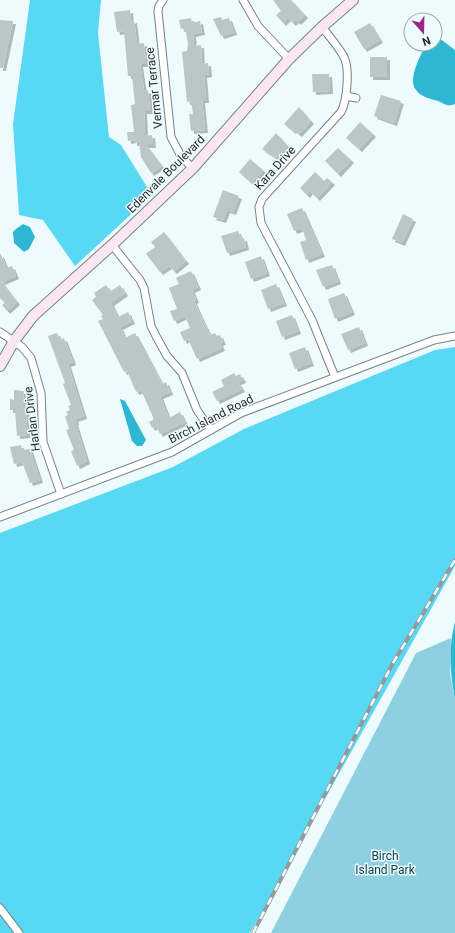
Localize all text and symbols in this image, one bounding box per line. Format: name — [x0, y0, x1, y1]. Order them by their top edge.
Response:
north arrow — [403, 12, 443, 52]
text: N — [420, 33, 432, 48]
street label: Vermar Terrace — [143, 47, 165, 129]
street label: Edenvale Boulevard — [124, 132, 208, 216]
street label: Kara Drive — [252, 143, 298, 193]
street label: Harlan Drive — [21, 386, 43, 452]
street label: Birch Island Road — [166, 392, 256, 446]
park label: Birch Island Park — [355, 849, 416, 877]

